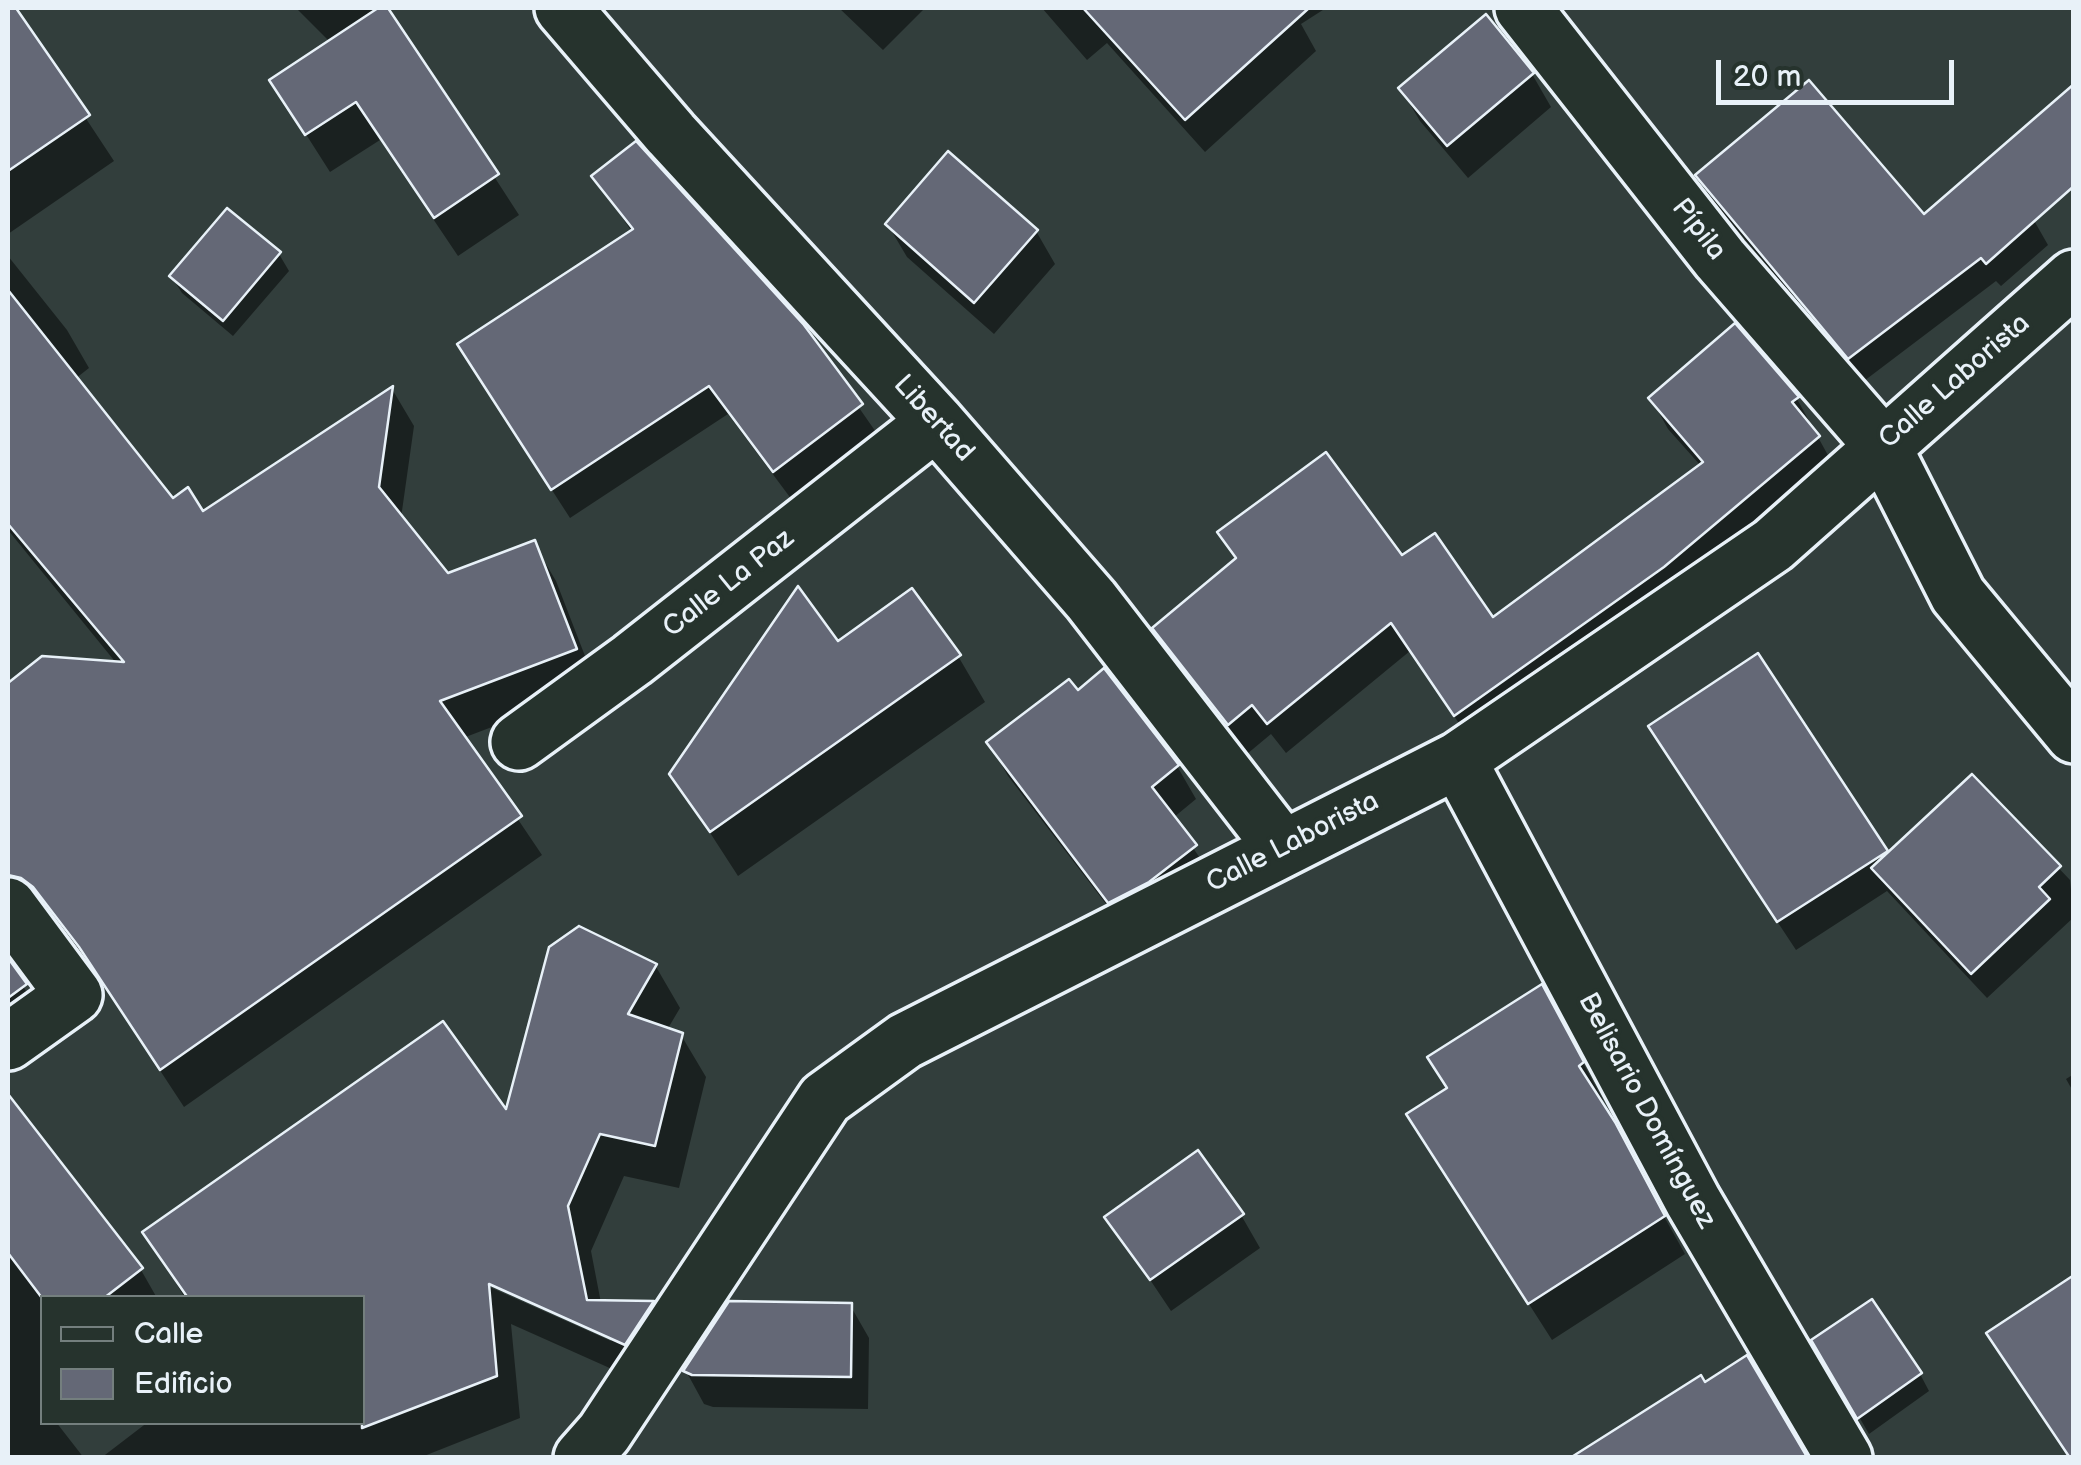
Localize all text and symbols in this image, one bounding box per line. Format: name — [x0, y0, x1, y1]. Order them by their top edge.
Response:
scale bar — [1721, 40, 1958, 102]
text: 20 m — [1733, 59, 1801, 95]
street label: Pípila — [1664, 192, 1732, 268]
street label: Calle Laborista — [1873, 307, 2037, 457]
street label: Libertad — [885, 369, 981, 469]
street label: Calle La Paz — [657, 523, 801, 645]
street label: Calle Laborista — [1201, 785, 1385, 901]
street label: Belisario Domínguez — [1570, 988, 1722, 1234]
legend — [40, 1295, 365, 1425]
text: Calle — [134, 1316, 203, 1352]
text: Edificio — [134, 1366, 233, 1402]

